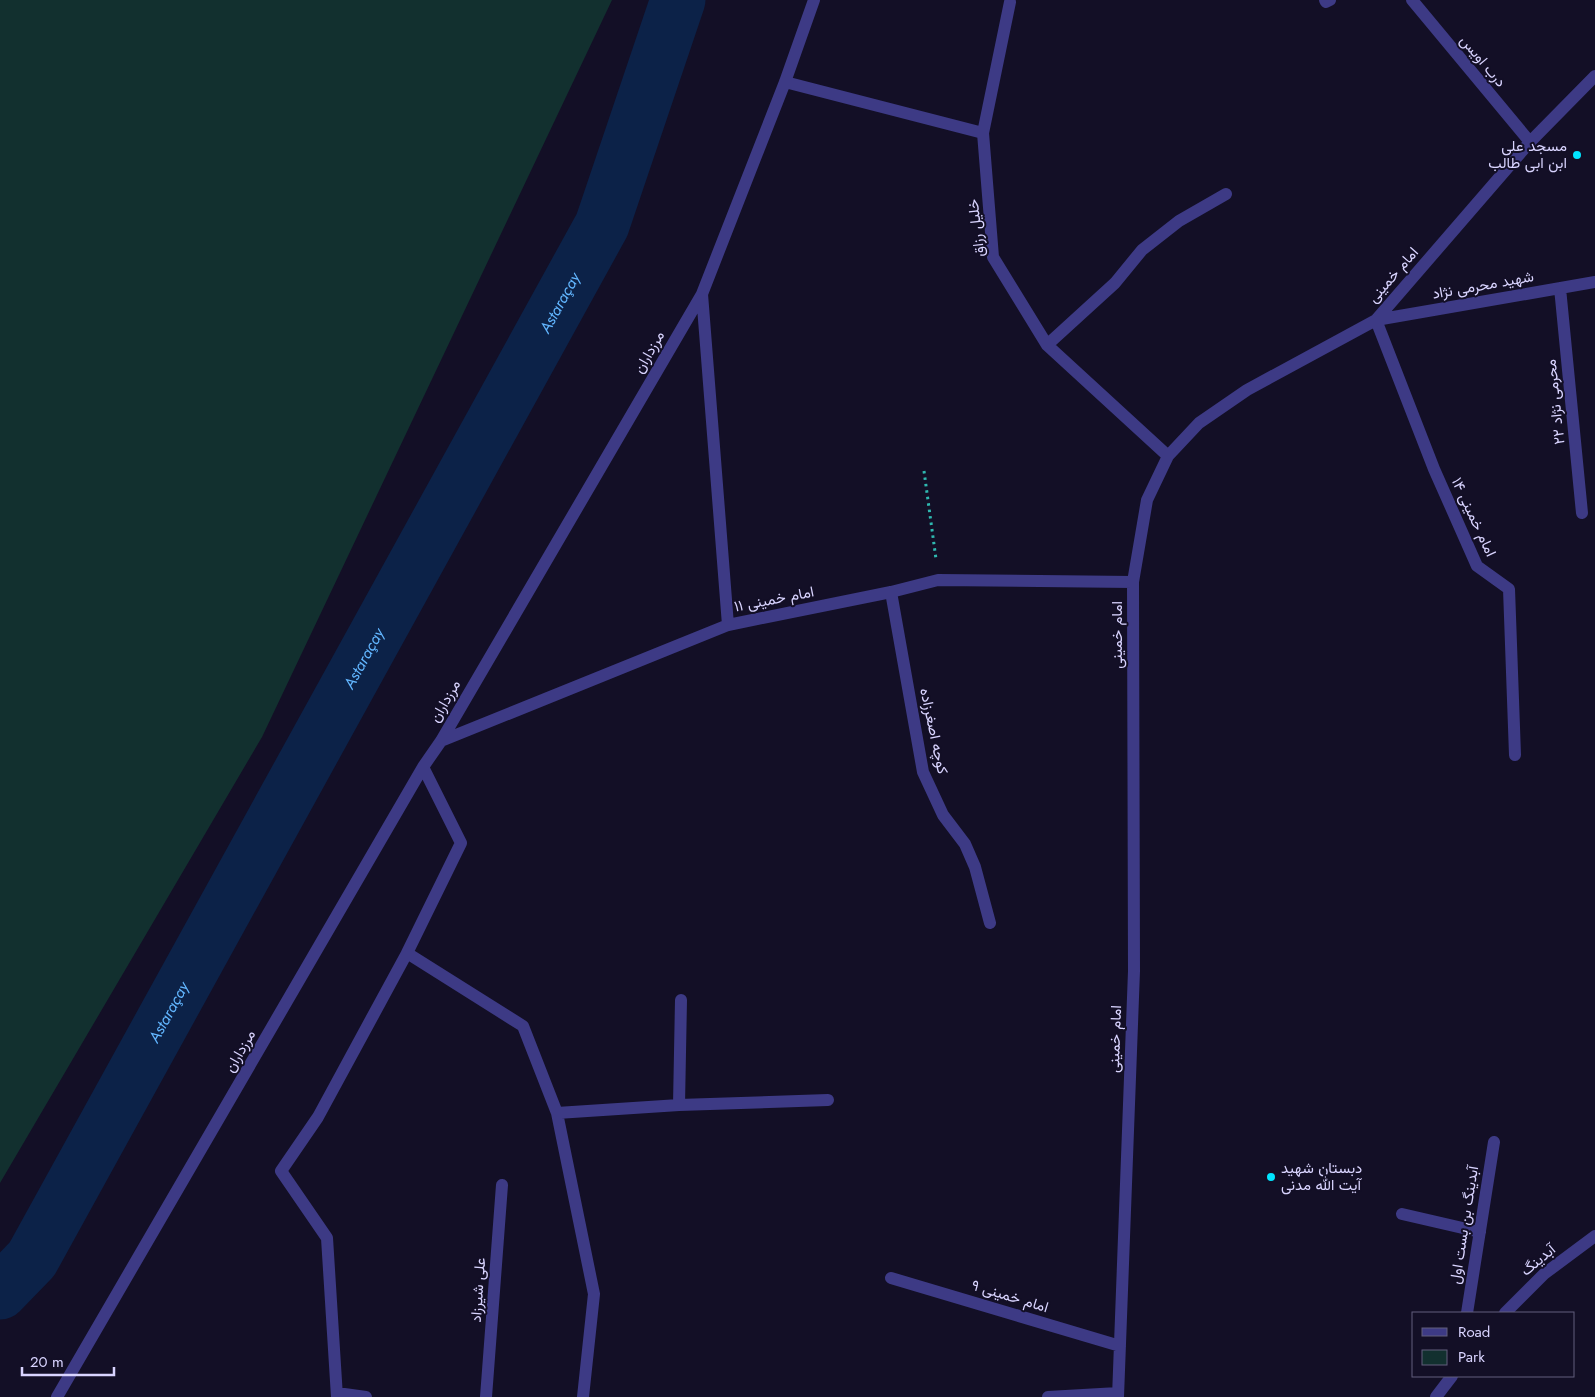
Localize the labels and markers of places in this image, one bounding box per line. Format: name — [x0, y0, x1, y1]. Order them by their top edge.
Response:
place label: مسجد علی ابن ابی طالب — [1488, 135, 1567, 174]
marker: مسجد علی ابن ابی طالب — [1571, 149, 1583, 161]
place label: دبستان شهید آیت الله مدنی — [1281, 1157, 1362, 1196]
marker: دبستان شهید آیت الله مدنی — [1265, 1171, 1277, 1183]

